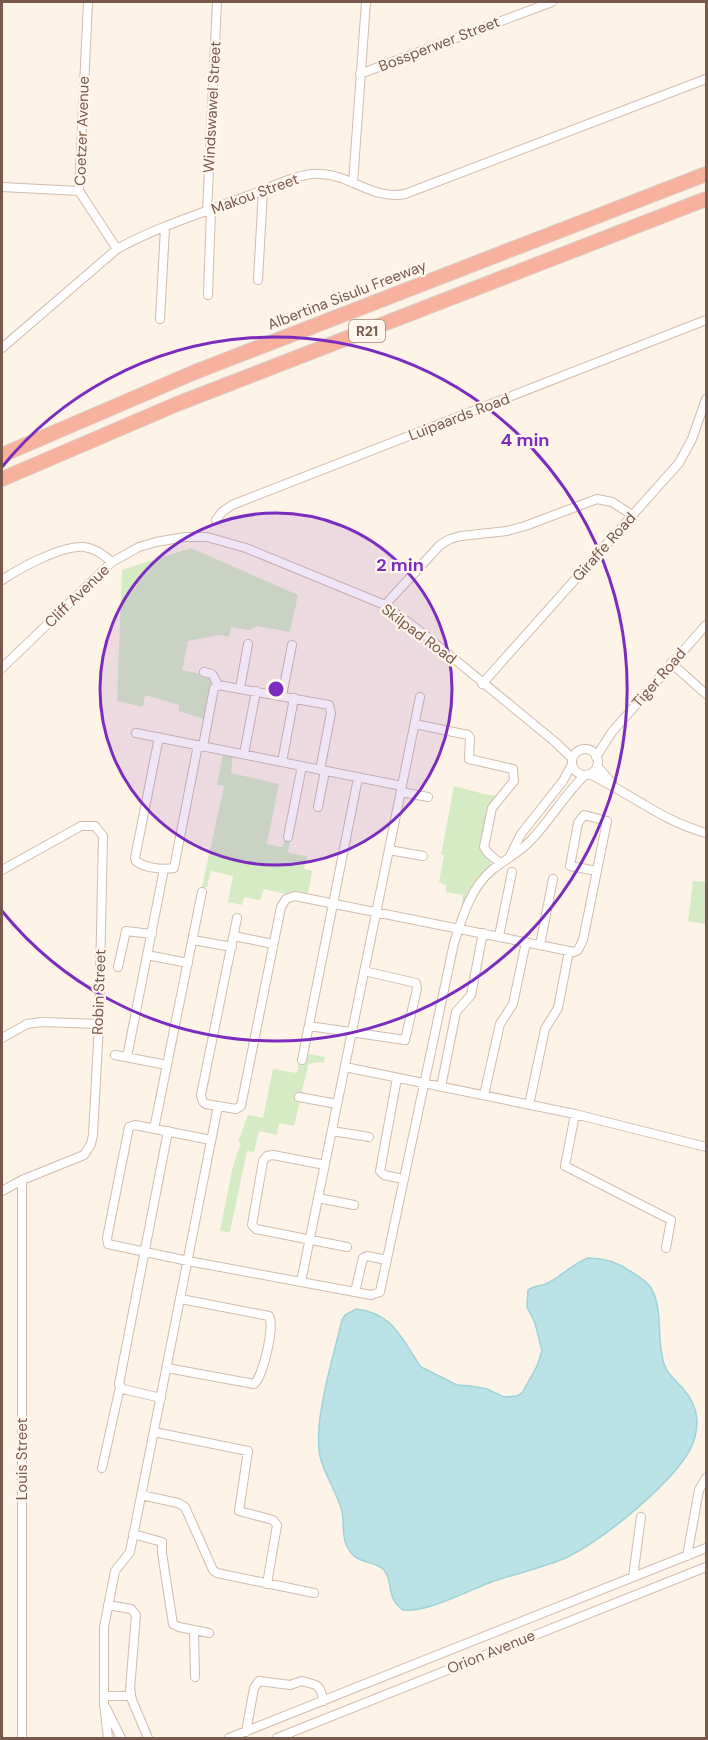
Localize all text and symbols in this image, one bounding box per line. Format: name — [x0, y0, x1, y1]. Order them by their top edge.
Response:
street label: Bossperwer Street — [376, 12, 503, 76]
street label: Windswawel Street — [199, 40, 225, 173]
street label: Coetzer Avenue — [70, 76, 94, 186]
street label: Makou Street — [208, 169, 302, 219]
street label: Albertina Sisulu Freeway — [265, 255, 430, 335]
road number: R21 — [349, 320, 385, 342]
street label: Luipaards Road — [406, 389, 512, 445]
text: 4 min — [501, 428, 549, 452]
street label: Giraffe Road — [568, 508, 640, 586]
text: 2 min — [376, 553, 424, 577]
street label: Cliff Avenue — [40, 560, 114, 632]
street label: Skilpad Road — [377, 599, 461, 669]
street label: Tiger Road — [627, 644, 691, 712]
centre of rings — [266, 679, 286, 699]
street label: Robin Street — [88, 949, 110, 1035]
street label: Louis Street — [12, 1418, 32, 1500]
street label: Orion Avenue — [444, 1625, 538, 1679]

